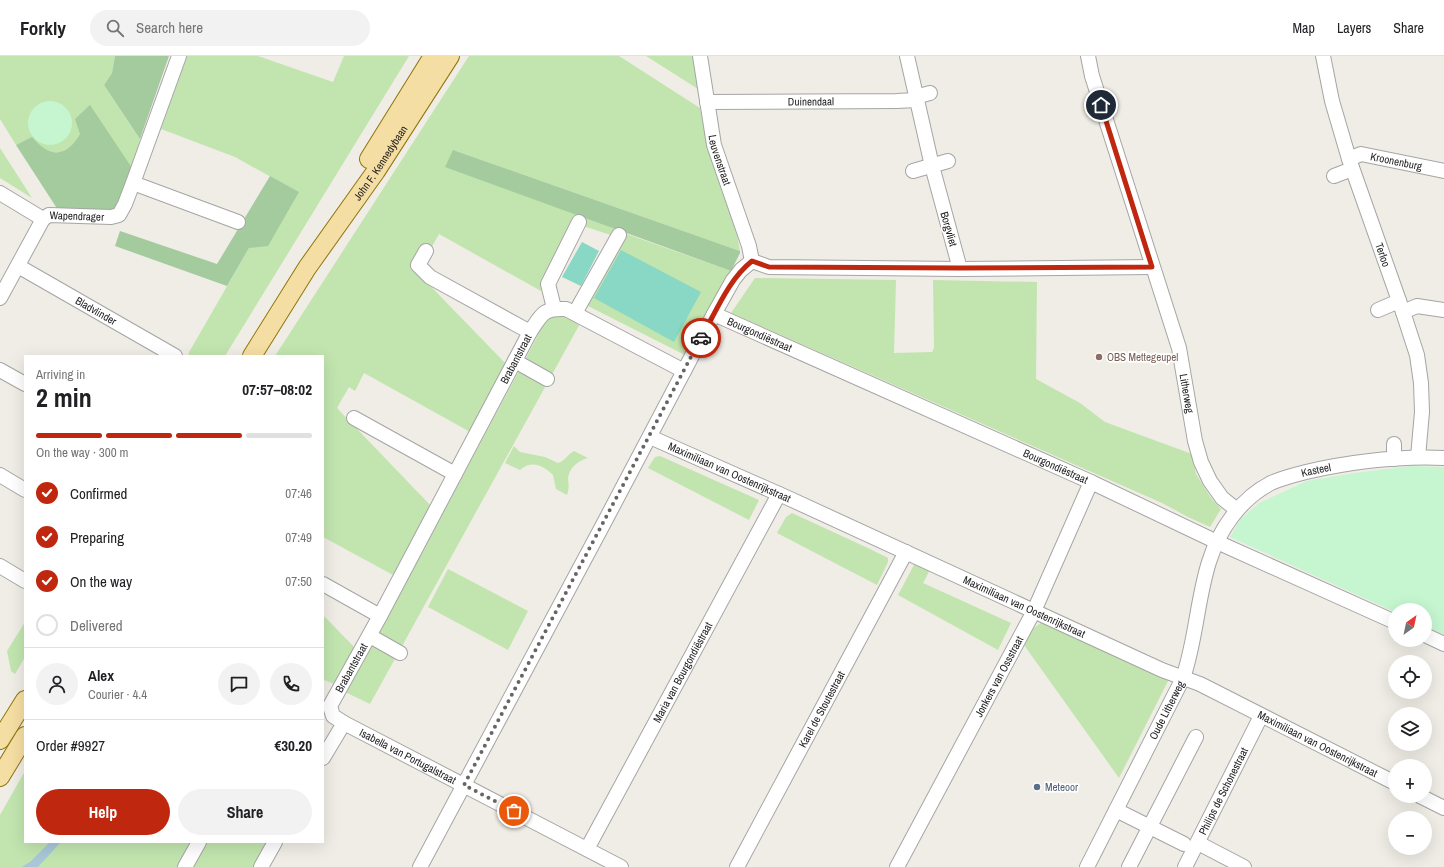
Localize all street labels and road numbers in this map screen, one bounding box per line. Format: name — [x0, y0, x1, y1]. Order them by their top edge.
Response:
street label: Duinendaal — [788, 94, 834, 109]
street label: John F. Kennedybaan — [350, 123, 411, 203]
street label: Leuvenstraat — [705, 134, 735, 187]
street label: Kroonenburg — [1369, 149, 1423, 173]
street label: Wapendrager — [49, 208, 104, 224]
street label: Borgvliet — [937, 210, 961, 249]
street label: Terloo — [1372, 241, 1394, 269]
street label: Bladvlinder — [73, 293, 119, 328]
street label: Bourgondiëstraat — [725, 314, 795, 355]
street label: Brabantstraat — [497, 331, 535, 386]
street label: Litherweg — [1177, 373, 1197, 414]
street label: Maximiliaan van Oostenrijkstraat — [666, 439, 794, 506]
street label: Bourgondiëstraat — [1021, 446, 1091, 487]
street label: Kasteel — [1300, 460, 1332, 480]
street label: Maximiliaan van Oostenrijkstraat — [961, 573, 1088, 641]
street label: Maria van Bourgondiëstraat — [650, 619, 716, 725]
street label: Jonkers van Ossstraat — [972, 633, 1027, 720]
street label: Brabantstraat — [332, 640, 371, 695]
street label: Karel de Stoutestraat — [795, 668, 848, 750]
street label: Oude Litherweg — [1146, 678, 1188, 742]
street label: Maximiliaan van Oostenrijkstraat — [1255, 707, 1380, 780]
street label: Isabella van Portugalstraat — [357, 725, 459, 787]
street label: Philips de Schonestraat — [1195, 745, 1251, 837]

